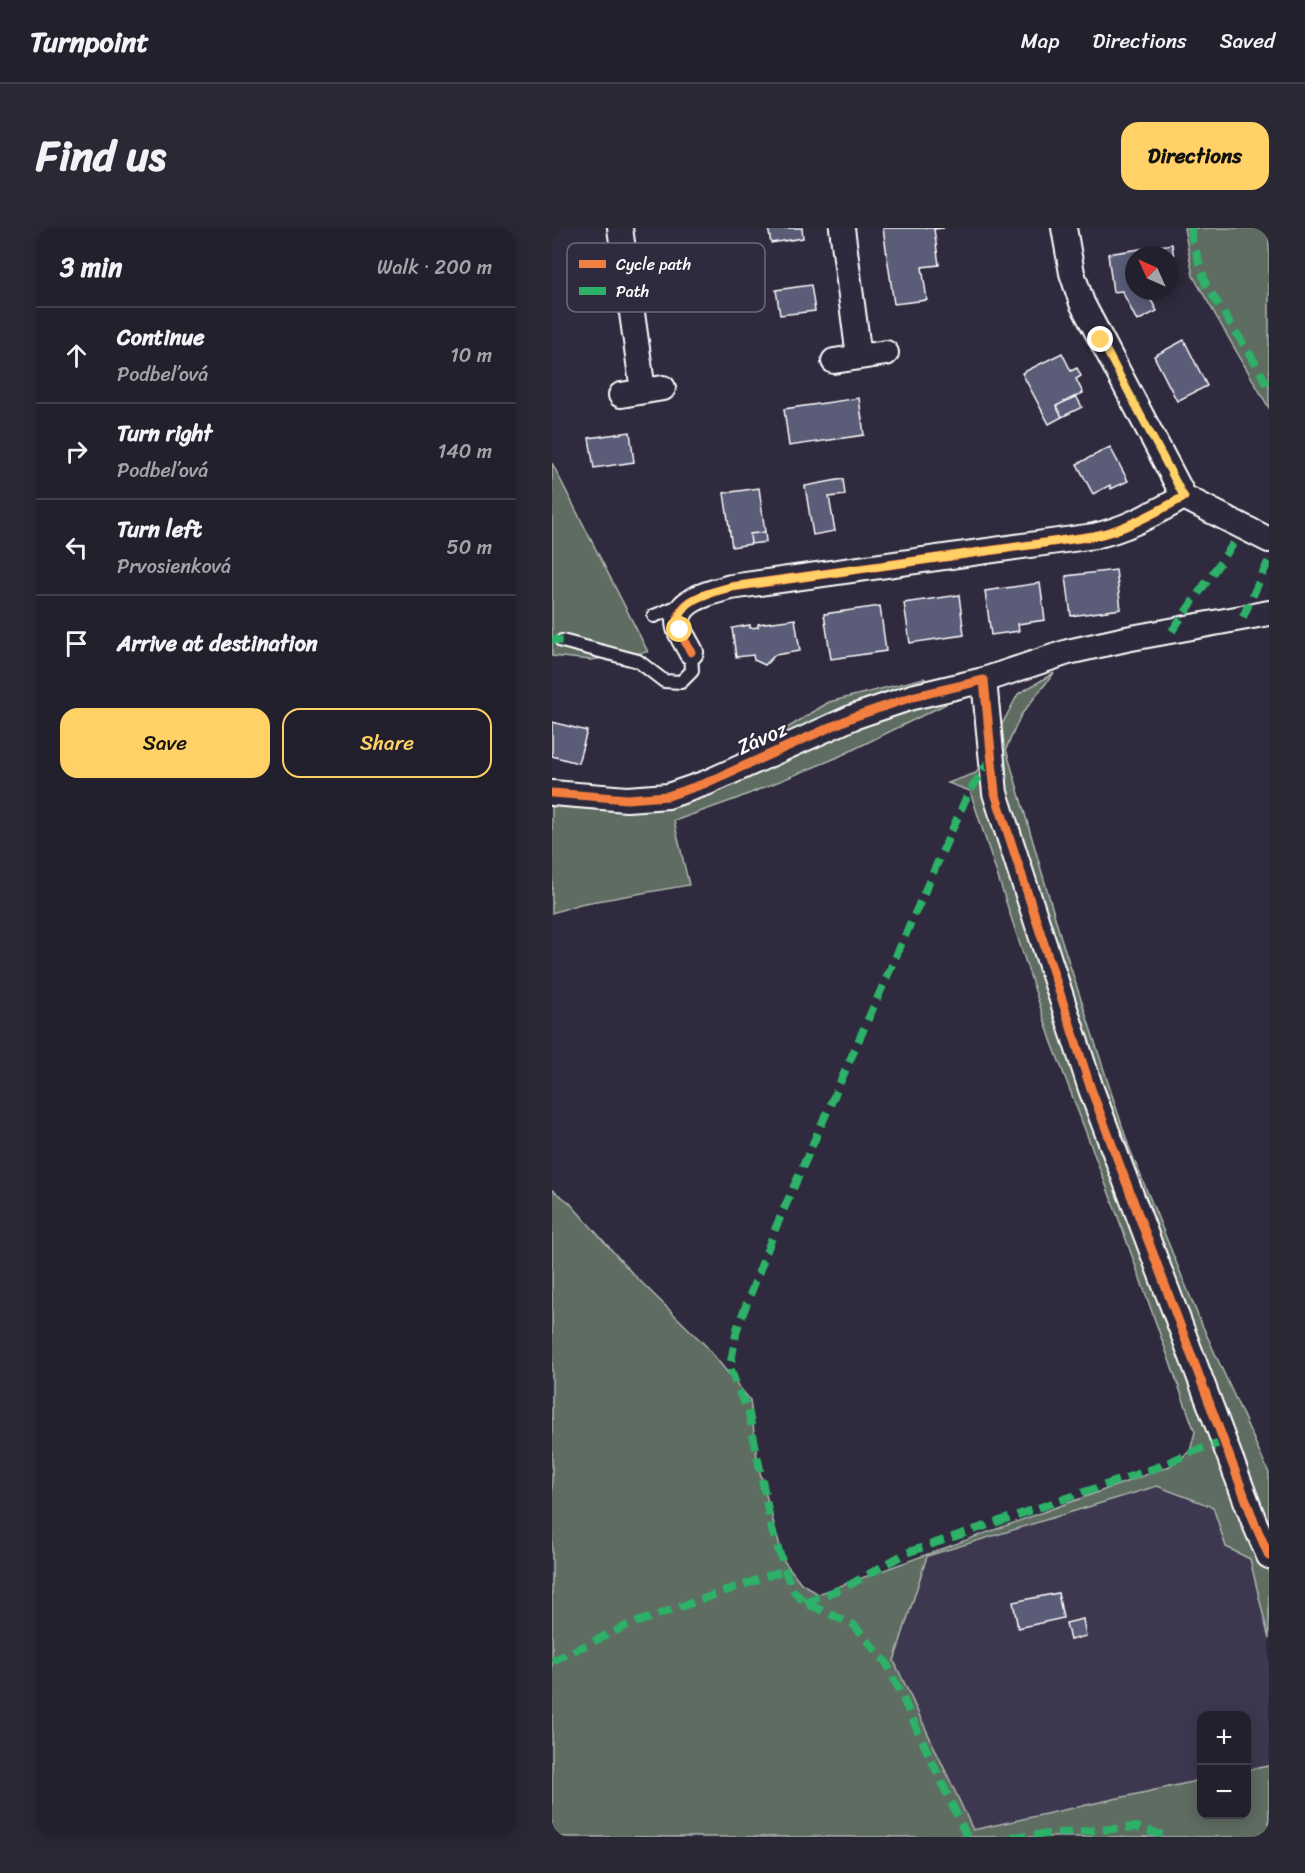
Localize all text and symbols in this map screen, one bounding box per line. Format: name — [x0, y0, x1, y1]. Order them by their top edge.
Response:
text: Turnpoint — [30, 17, 149, 66]
text: Map — [1021, 22, 1059, 60]
text: Directions — [1092, 22, 1187, 60]
text: Saved — [1220, 22, 1275, 60]
text: Find us — [36, 119, 166, 193]
button: Directions — [1121, 122, 1269, 190]
legend — [567, 243, 765, 312]
text: 3 min — [60, 244, 122, 290]
north arrow — [1125, 246, 1179, 300]
text: Walk · 200 m — [377, 250, 492, 285]
text: Cycle path — [616, 250, 691, 279]
text: Path — [616, 277, 649, 306]
text: Continue — [117, 318, 205, 357]
route end — [1087, 326, 1113, 352]
text: 10 m — [450, 338, 492, 373]
icon: ahead — [60, 339, 93, 372]
text: Podbeľová — [117, 357, 208, 392]
text: Turn right — [117, 414, 212, 453]
text: 140 m — [438, 434, 492, 469]
icon: right — [60, 435, 93, 468]
text: Podbeľová — [117, 453, 208, 488]
text: Turn left — [117, 510, 202, 549]
text: 50 m — [447, 530, 492, 565]
icon: left — [60, 531, 93, 564]
text: Prvosienková — [117, 549, 231, 584]
route start — [666, 616, 692, 642]
text: Arrive at destination — [117, 624, 318, 663]
icon: arrive — [60, 627, 93, 660]
button: Save — [60, 708, 270, 778]
button: Share — [282, 708, 492, 778]
street label: Závoz — [730, 710, 795, 766]
map controls — [1197, 1711, 1251, 1819]
button: + — [1197, 1711, 1251, 1765]
button: − — [1197, 1765, 1251, 1819]

